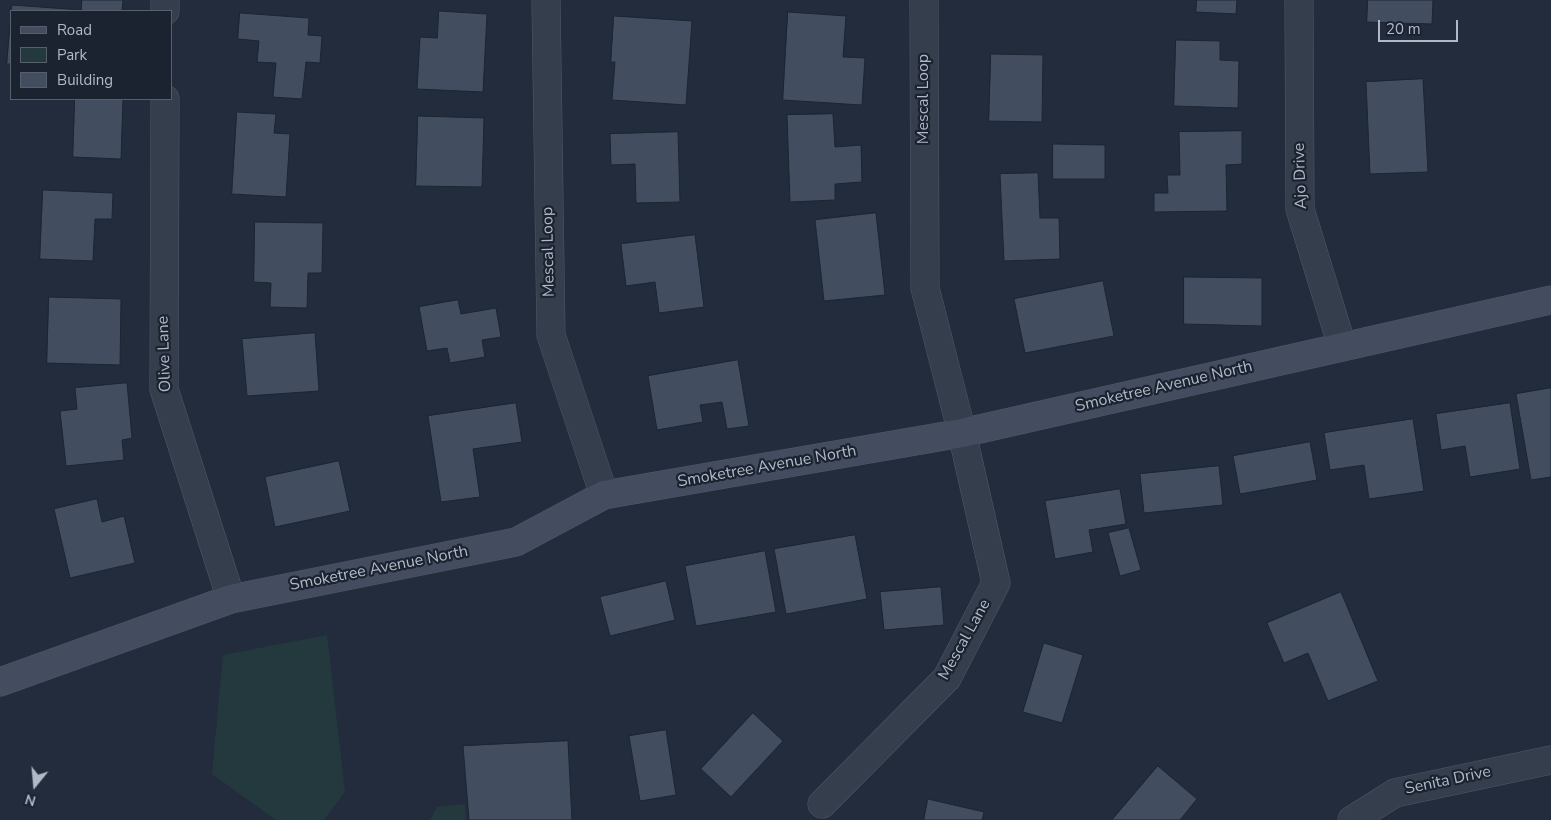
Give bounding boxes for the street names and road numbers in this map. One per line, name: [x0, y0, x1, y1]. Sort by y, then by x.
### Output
street label: Mescal Loop: [914, 54, 934, 144]
street label: Ajo Drive: [1290, 142, 1312, 210]
street label: Mescal Loop: [539, 207, 559, 297]
street label: Olive Lane: [154, 316, 176, 392]
street label: Smoketree Avenue North: [1074, 357, 1254, 417]
street label: Smoketree Avenue North: [676, 442, 858, 492]
street label: Smoketree Avenue North: [288, 542, 470, 596]
street label: Mescal Lane: [935, 596, 995, 684]
street label: Senita Drive: [1403, 763, 1493, 799]

